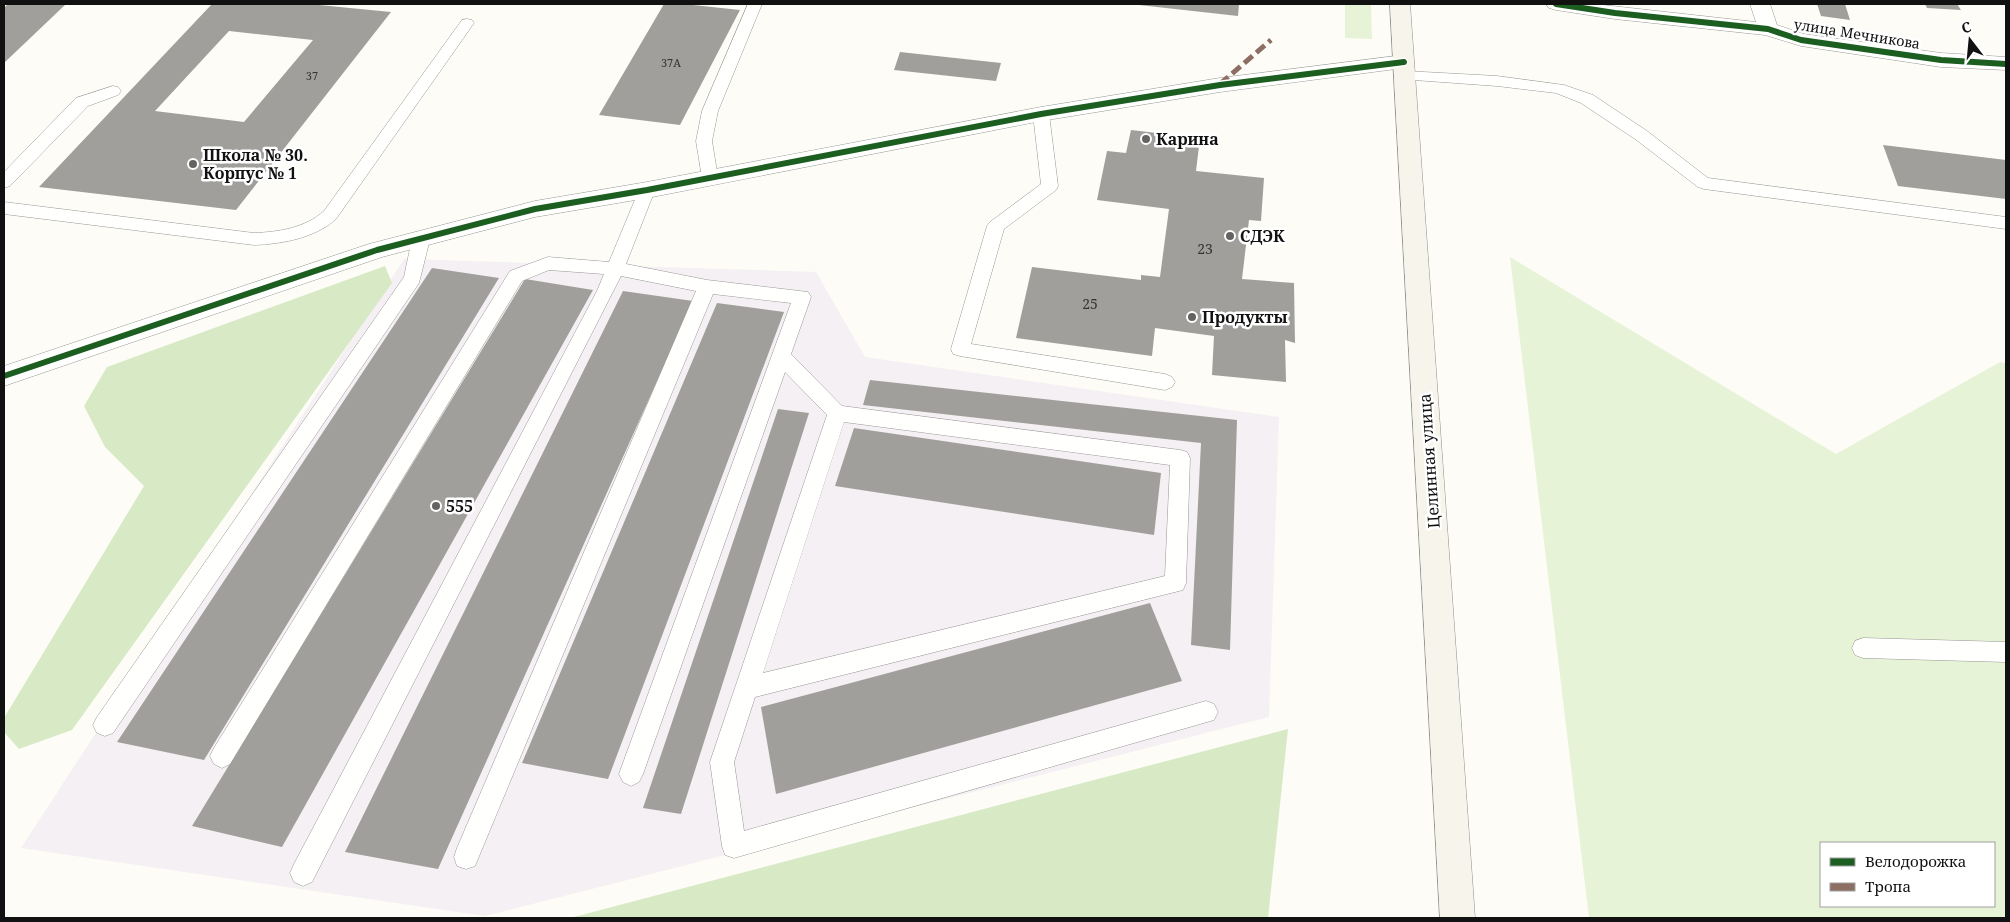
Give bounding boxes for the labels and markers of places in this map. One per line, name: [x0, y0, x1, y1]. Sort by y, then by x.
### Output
place label: Карина: [1156, 128, 1219, 150]
marker: Карина: [1140, 133, 1152, 145]
place label: Школа № 30. Корпус № 1: [203, 144, 308, 184]
marker: Школа № 30. Корпус № 1: [187, 158, 199, 170]
place label: СДЭК: [1240, 225, 1285, 247]
marker: СДЭК: [1224, 230, 1236, 242]
place label: Продукты: [1202, 306, 1287, 328]
marker: Продукты: [1186, 311, 1198, 323]
place label: 555: [446, 495, 473, 517]
marker: 555: [430, 500, 442, 512]

